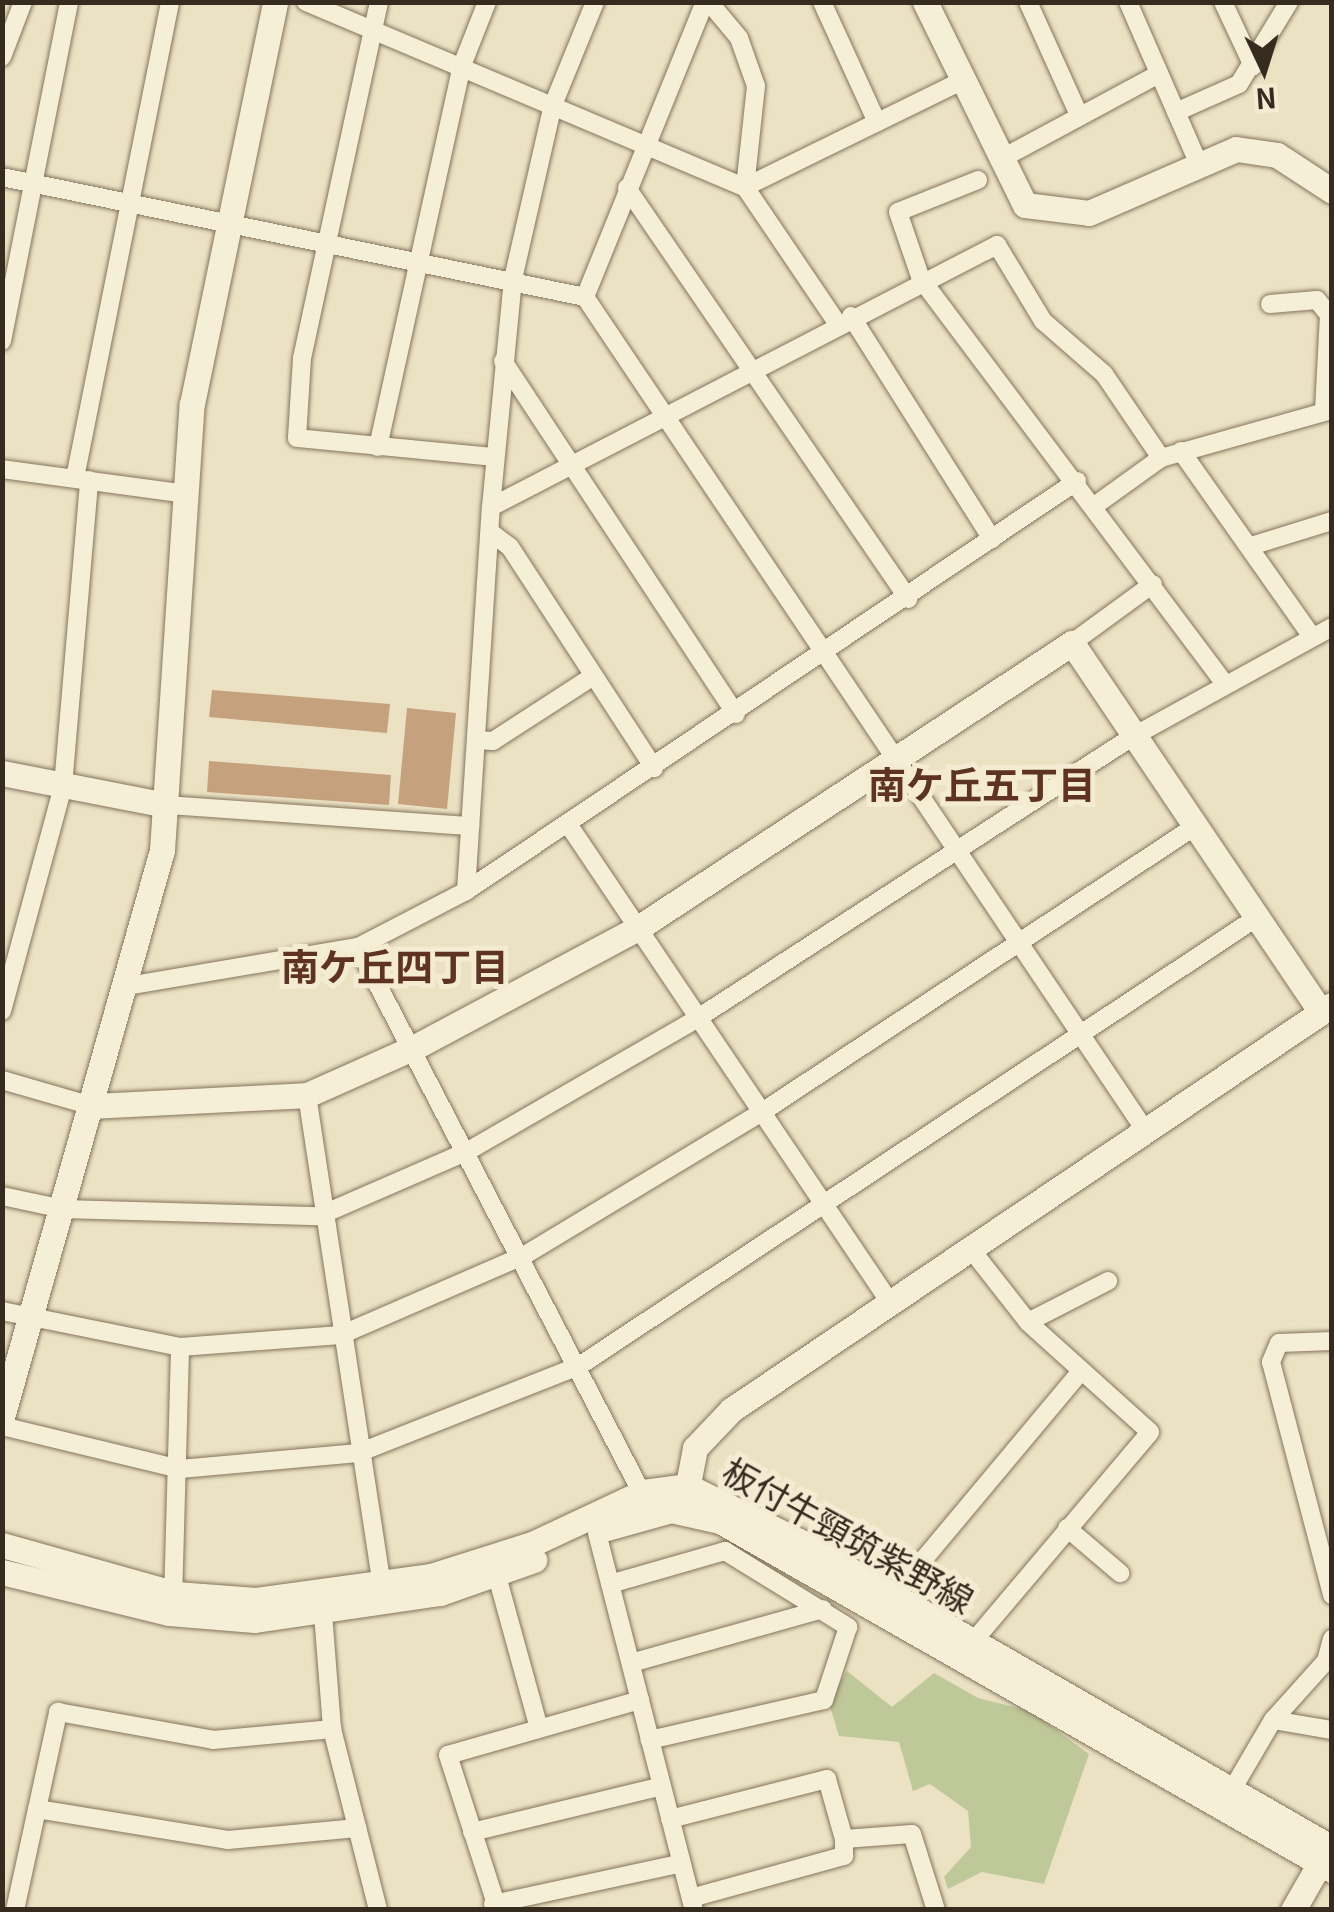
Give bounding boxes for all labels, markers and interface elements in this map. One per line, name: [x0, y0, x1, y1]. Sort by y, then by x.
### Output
north arrow: [1214, 20, 1314, 120]
text: N: [1254, 79, 1278, 121]
district label: 南ケ丘五丁目: [868, 760, 1096, 806]
district label: 南ケ丘四丁目: [281, 942, 509, 988]
street label: 板付牛頸筑紫野線: [716, 1448, 982, 1620]

